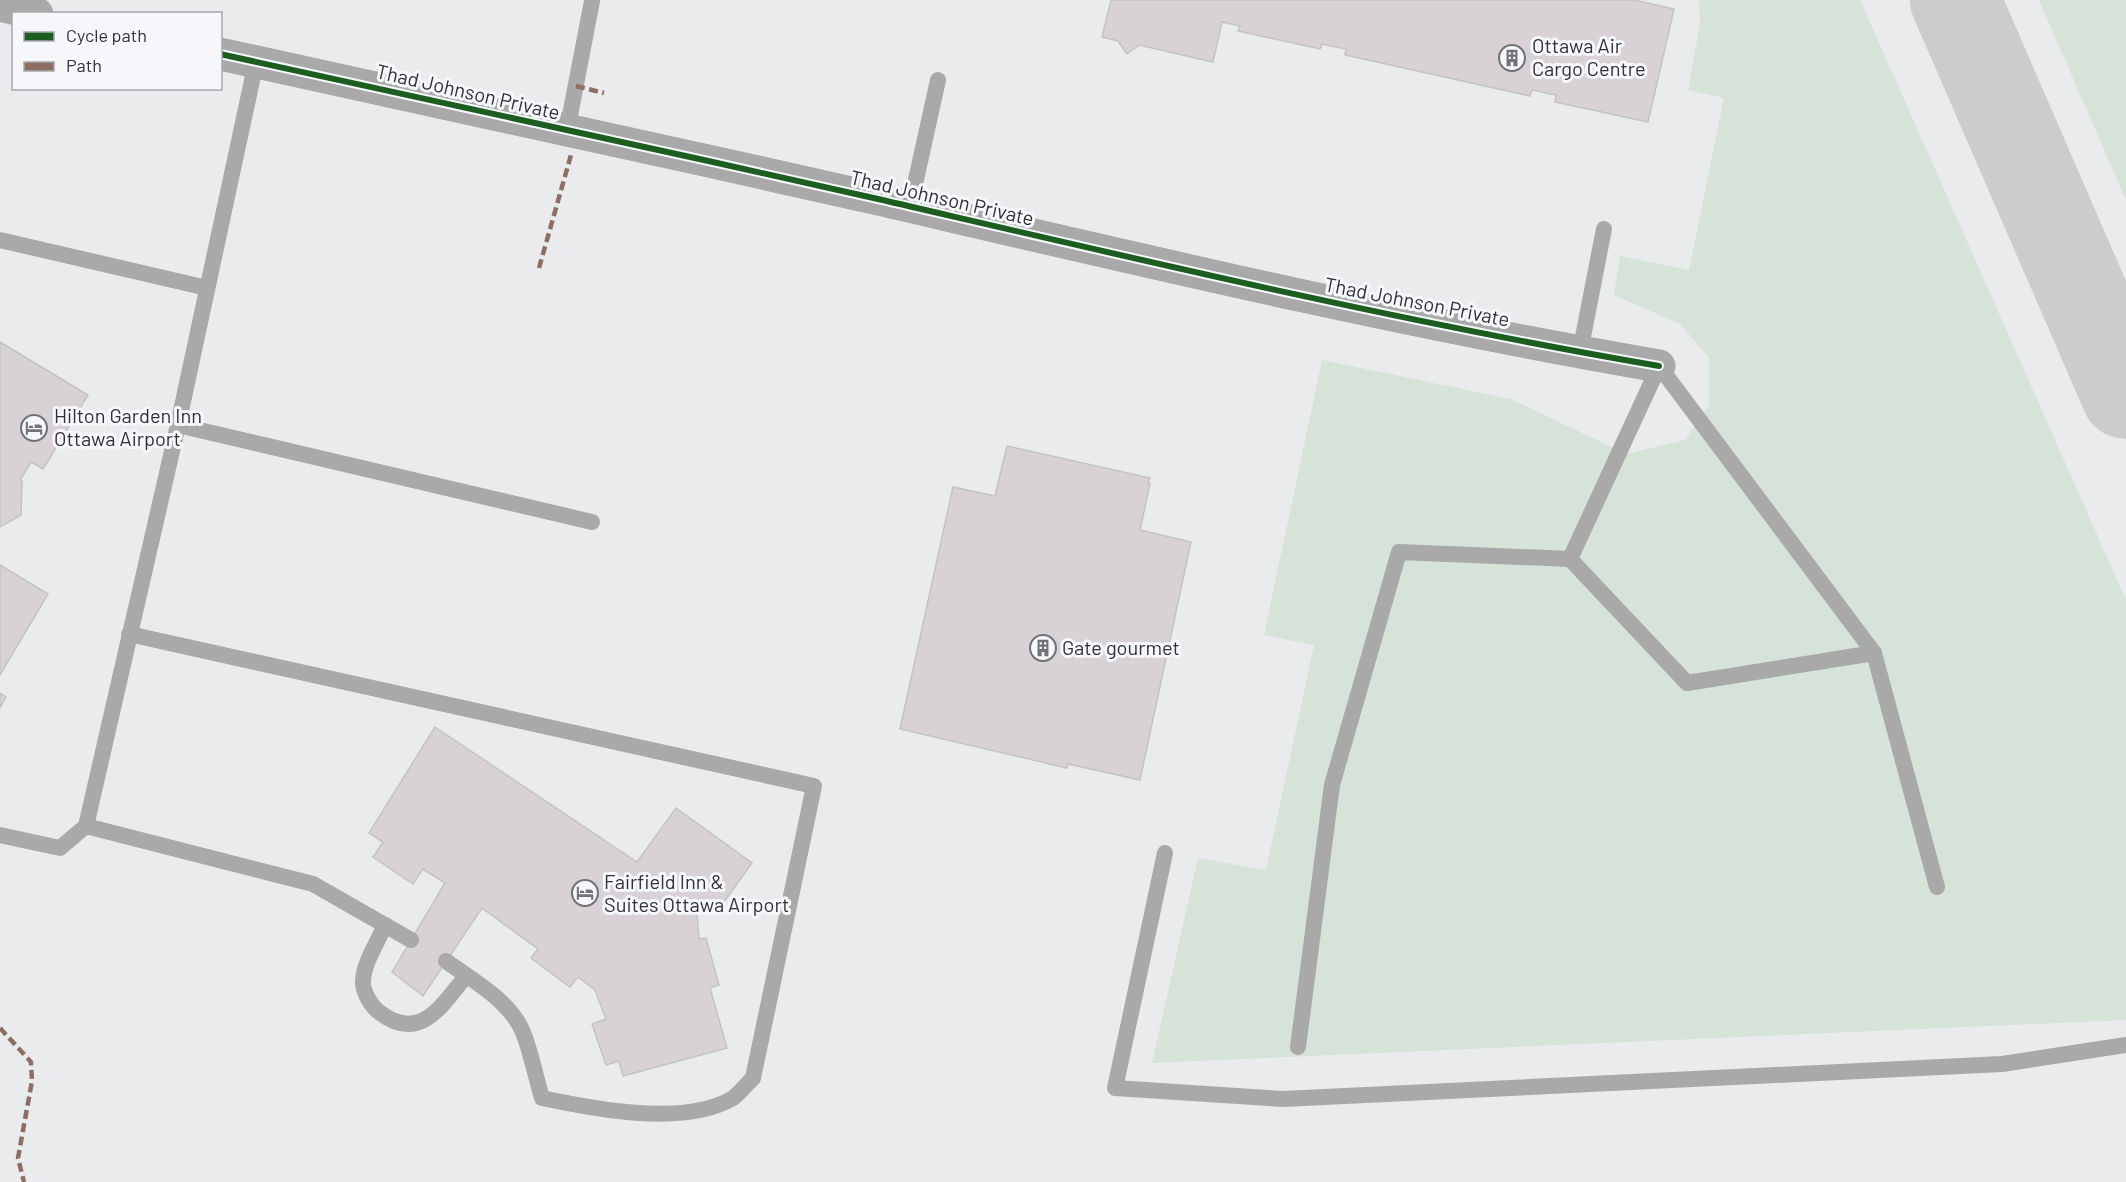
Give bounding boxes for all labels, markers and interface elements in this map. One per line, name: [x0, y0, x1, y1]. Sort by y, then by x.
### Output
legend: [12, 12, 222, 90]
text: Cycle path: [66, 24, 147, 46]
place label: Ottawa Air Cargo Centre: [1532, 33, 1646, 80]
building icon: Ottawa Air Cargo Centre: [1497, 43, 1527, 73]
text: Path: [66, 54, 102, 76]
street label: Thad Johnson Private: [374, 58, 562, 124]
street label: Thad Johnson Private: [848, 164, 1036, 230]
street label: Thad Johnson Private: [1323, 271, 1512, 331]
place label: Hilton Garden Inn Ottawa Airport: [54, 403, 202, 450]
hotel icon: Hilton Garden Inn Ottawa Airport: [19, 413, 49, 443]
building icon: Gate gourmet: [1028, 633, 1058, 663]
place label: Gate gourmet: [1062, 635, 1180, 659]
place label: Fairfield Inn & Suites Ottawa Airport: [604, 869, 789, 916]
hotel icon: Fairfield Inn & Suites Ottawa Airport: [570, 878, 600, 908]

